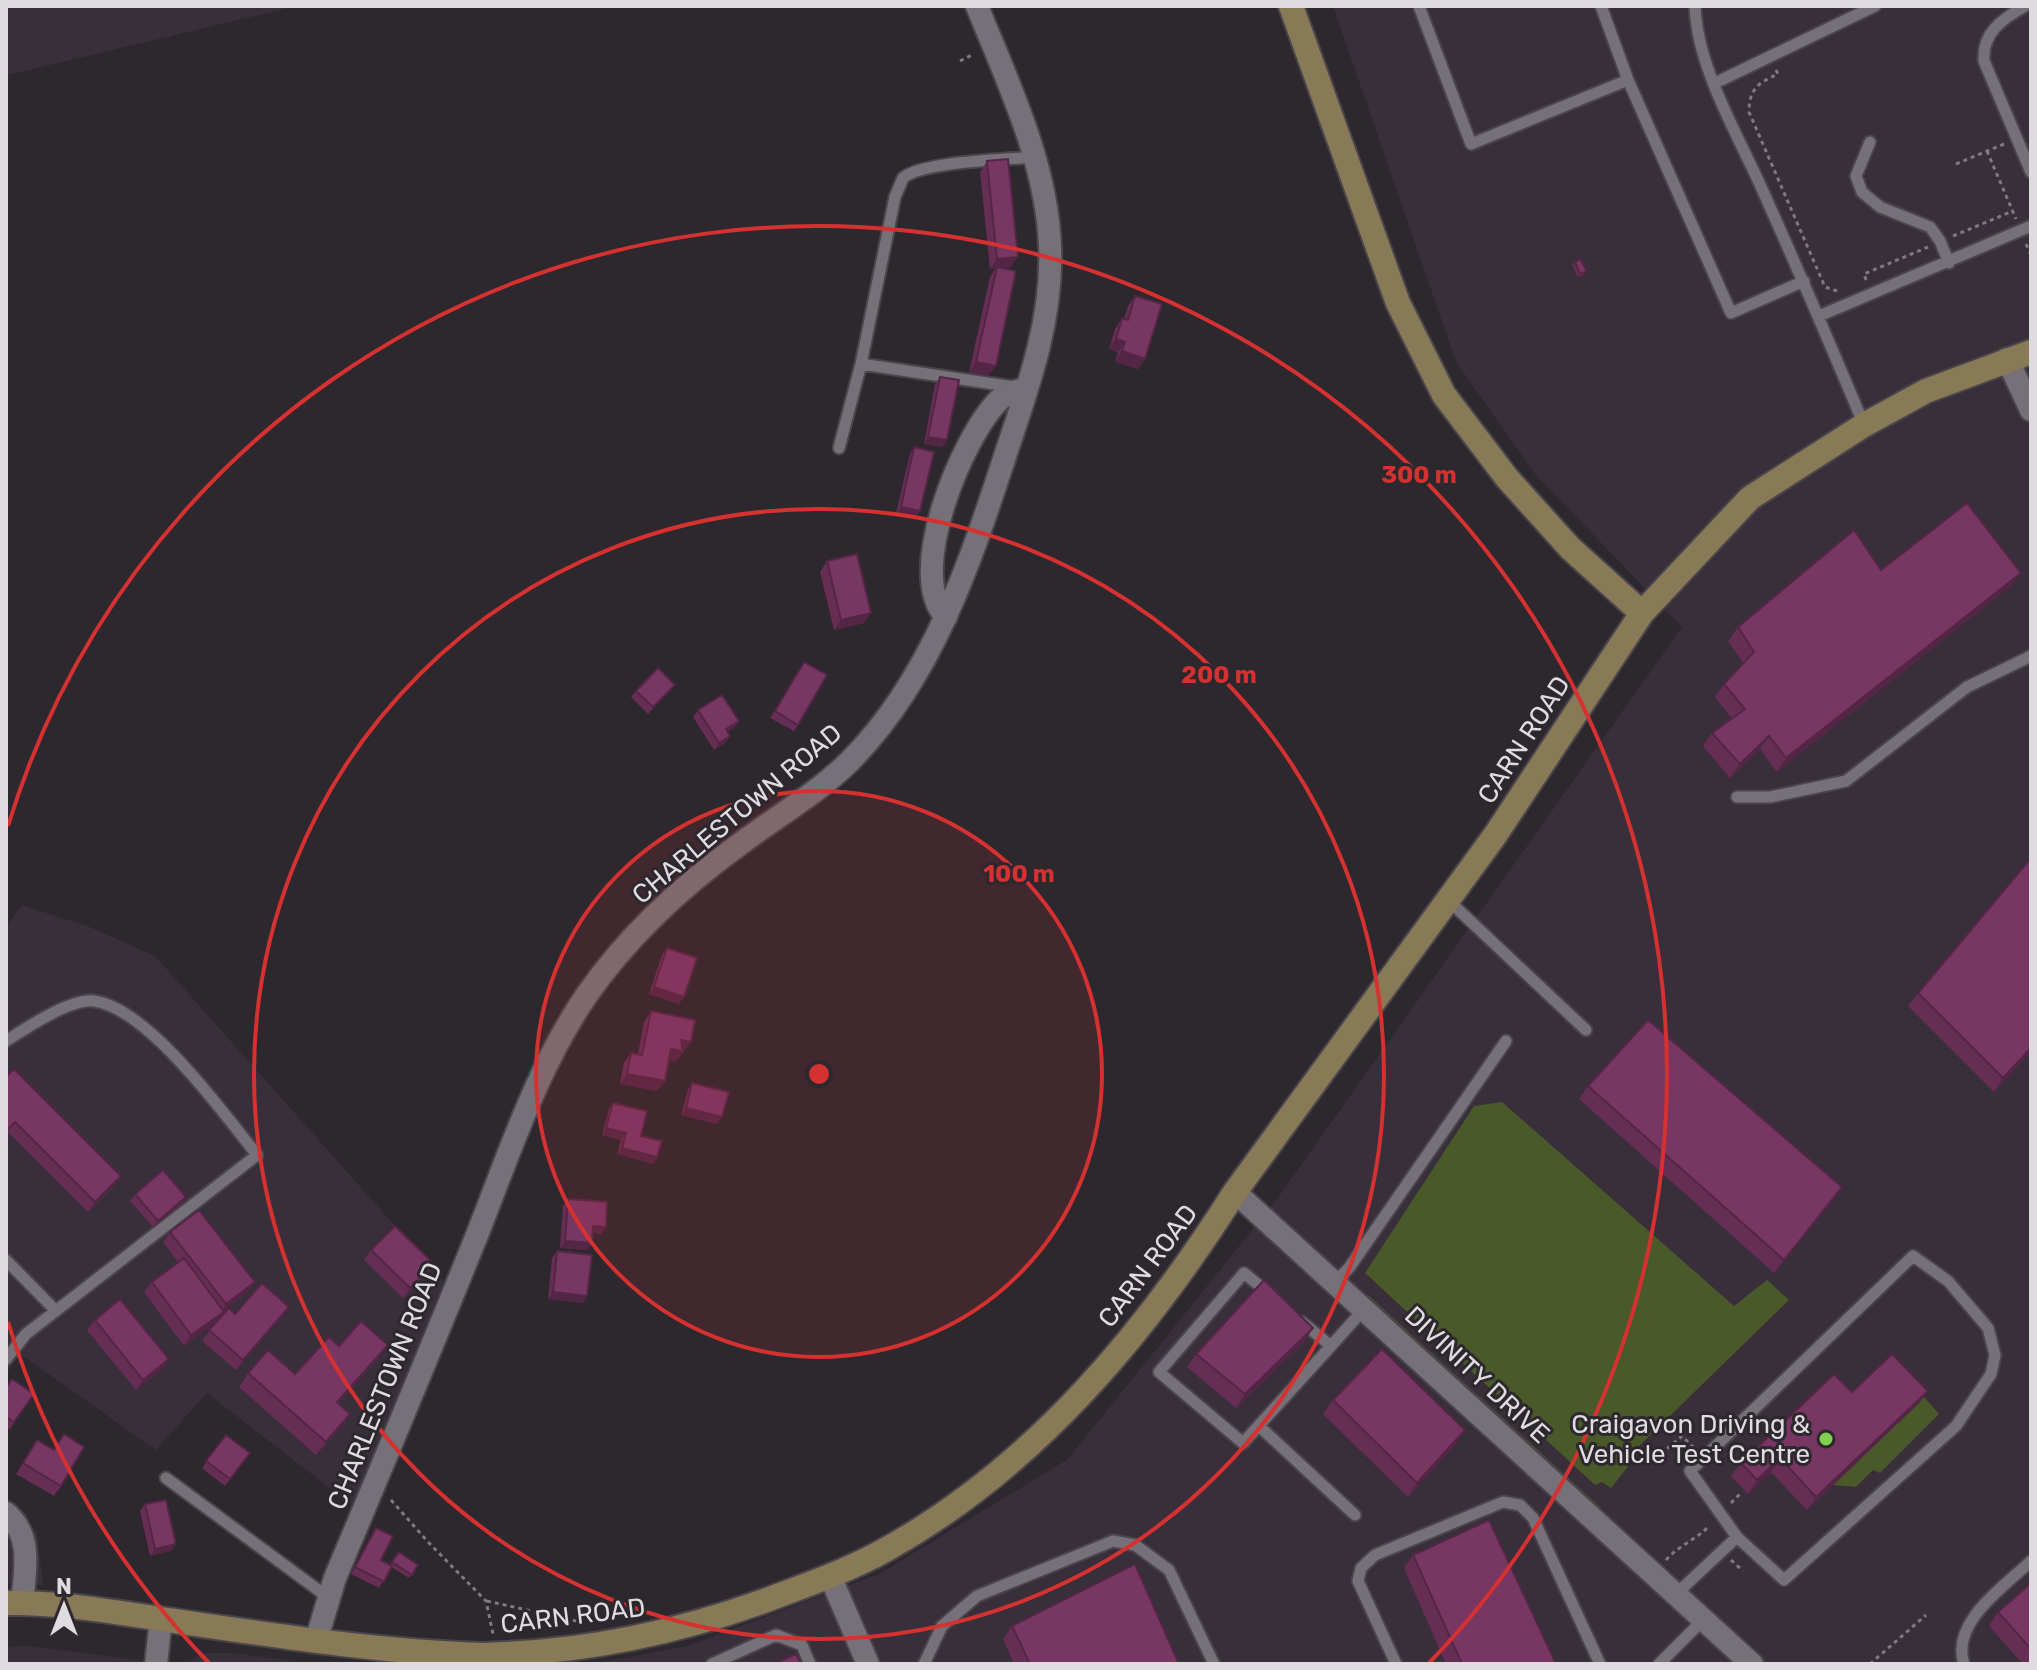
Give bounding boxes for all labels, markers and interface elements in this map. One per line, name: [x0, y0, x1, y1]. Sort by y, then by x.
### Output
text: 300 m: [1381, 461, 1457, 489]
text: 200 m: [1181, 661, 1257, 689]
street label: CARN ROAD: [1471, 670, 1577, 810]
street label: CHARLESTOWN ROAD: [626, 717, 848, 911]
text: 100 m: [983, 860, 1055, 888]
centre of rings: [805, 1060, 833, 1088]
street label: CARN ROAD: [1092, 1199, 1204, 1333]
street label: CHARLESTOWN ROAD: [321, 1258, 449, 1514]
street label: DIVINITY DRIVE: [1398, 1300, 1556, 1450]
place label: Craigavon Driving & Vehicle Test Centre: [1571, 1409, 1810, 1470]
marker: Craigavon Driving & Vehicle Test Centre: [1817, 1430, 1835, 1448]
north arrow: [24, 1566, 104, 1646]
text: N: [56, 1573, 72, 1600]
street label: CARN ROAD: [499, 1592, 647, 1640]

